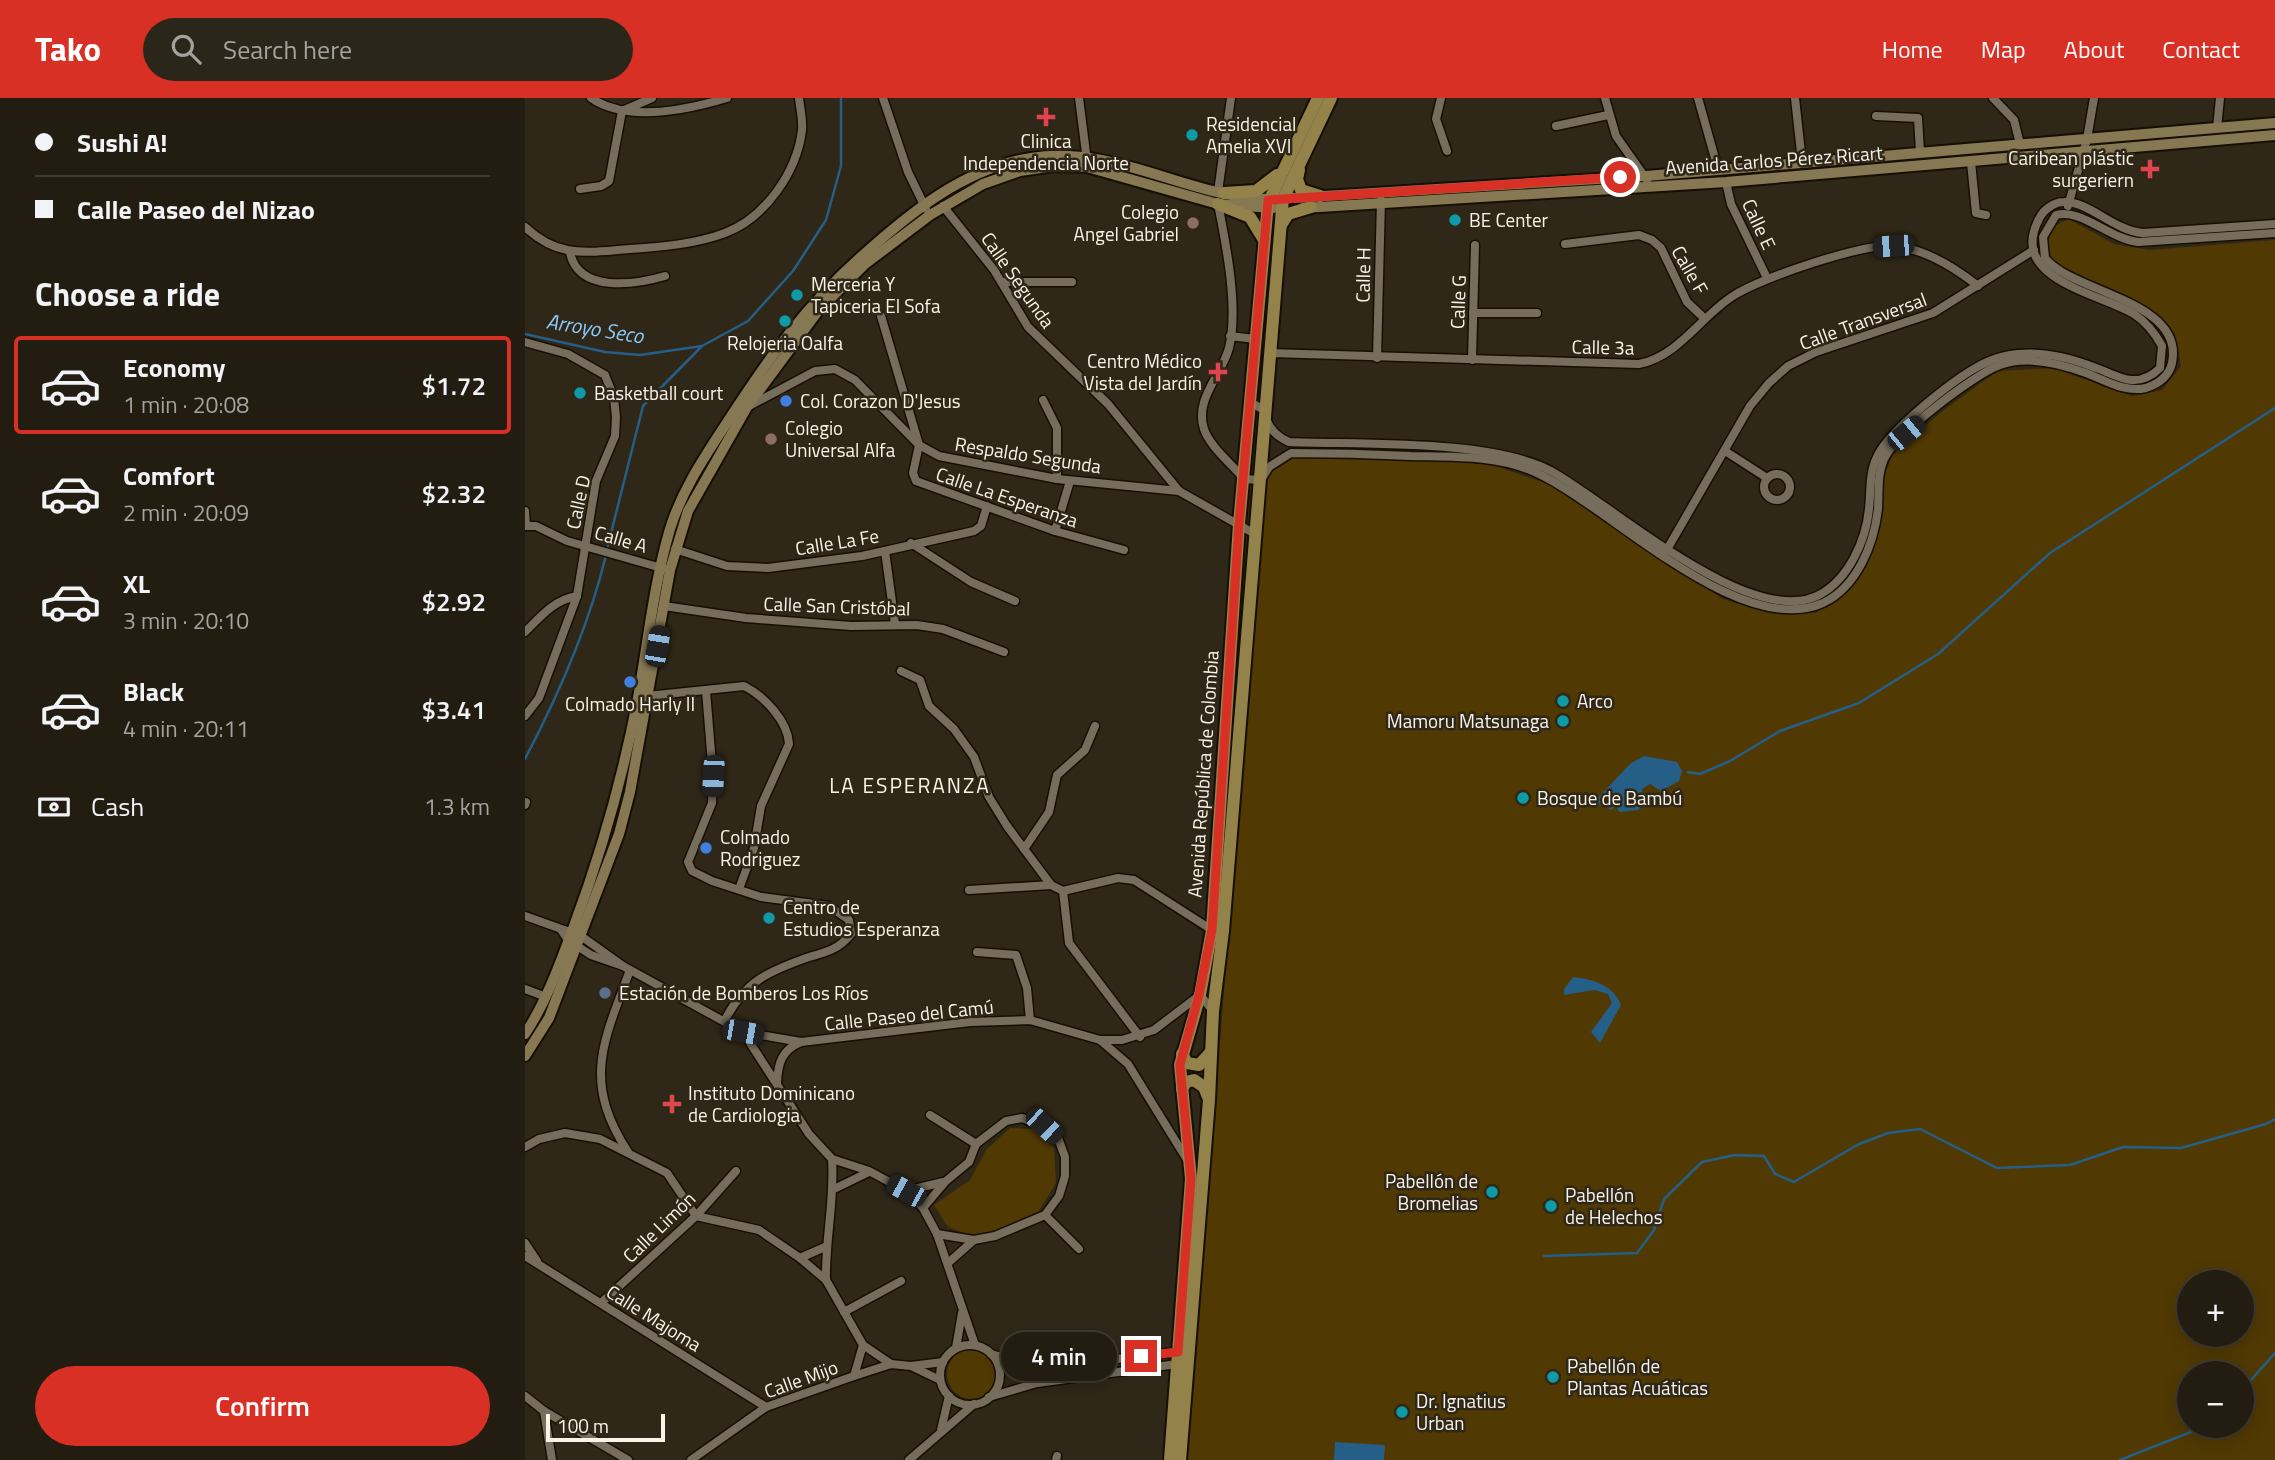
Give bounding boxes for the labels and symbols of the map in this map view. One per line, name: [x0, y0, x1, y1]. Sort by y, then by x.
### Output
marker: Clinica Independencia Norte: [1036, 107, 1056, 127]
place label: Residencial Amelia XVI: [1206, 109, 1296, 160]
place label: Clinica Independencia Norte: [963, 126, 1129, 177]
marker: Residencial Amelia XVI: [1184, 127, 1200, 143]
street label: Avenida Carlos Pérez Ricart: [1664, 137, 1884, 182]
place label: Caribean plástic surgeriern: [2008, 143, 2134, 194]
marker: Caribean plástic surgeriern: [2140, 159, 2160, 179]
route start: [1604, 161, 1636, 193]
street label: Calle E: [1735, 194, 1784, 254]
place label: Colegio Angel Gabriel: [1074, 197, 1179, 248]
place label: BE Center: [1469, 205, 1549, 234]
marker: BE Center: [1447, 212, 1463, 228]
marker: Colegio Angel Gabriel: [1185, 215, 1201, 231]
street label: Calle Segunda: [974, 226, 1063, 334]
car: [1872, 234, 1915, 258]
street label: Calle F: [1665, 240, 1716, 300]
street label: Calle H: [1348, 247, 1377, 303]
place label: Merceria Y Tapiceria El Sofa: [811, 269, 941, 320]
street label: Calle G: [1442, 274, 1473, 330]
street label: Calle Transversal: [1795, 284, 1931, 357]
marker: Merceria Y Tapiceria El Sofa: [789, 287, 805, 303]
water label: Arroyo Seco: [544, 305, 647, 352]
marker: Relojeria Oalfa: [777, 313, 793, 329]
place label: Relojeria Oalfa: [727, 328, 843, 357]
street label: Calle 3a: [1571, 331, 1635, 362]
place label: Centro Médico Vista del Jardín: [1084, 346, 1202, 397]
marker: Centro Médico Vista del Jardín: [1208, 362, 1228, 382]
place label: Basketball court: [594, 378, 723, 407]
marker: Basketball court: [572, 385, 588, 401]
place label: Col. Corazon D'Jesus: [800, 386, 961, 415]
marker: Col. Corazon D'Jesus: [778, 393, 794, 409]
car: [1884, 412, 1929, 454]
place label: Colegio Universal Alfa: [785, 413, 896, 464]
street label: Respaldo Segunda: [953, 429, 1104, 480]
marker: Colegio Universal Alfa: [763, 431, 779, 447]
street label: Calle La Esperanza: [932, 459, 1083, 535]
street label: Calle D: [558, 472, 597, 532]
street label: Calle A: [591, 517, 651, 560]
street label: Calle La Fe: [793, 521, 881, 562]
street label: Calle San Cristóbal: [763, 588, 911, 623]
car: [644, 623, 671, 669]
street label: Avenida República de Colombia: [1179, 649, 1226, 898]
marker: Colmado Harly II: [622, 674, 638, 690]
place label: Arco: [1577, 686, 1613, 715]
place label: Colmado Harly II: [565, 689, 695, 718]
marker: Arco: [1555, 693, 1571, 709]
place label: Mamoru Matsunaga: [1387, 706, 1549, 735]
marker: Mamoru Matsunaga: [1555, 713, 1571, 729]
car: [702, 754, 725, 798]
district label: LA ESPERANZA: [829, 769, 991, 801]
place label: Bosque de Bambú: [1537, 783, 1682, 812]
marker: Bosque de Bambú: [1515, 790, 1531, 806]
place label: Colmado Rodriguez: [720, 822, 800, 873]
marker: Colmado Rodriguez: [698, 840, 714, 856]
place label: Centro de Estudios Esperanza: [783, 892, 940, 943]
marker: Centro de Estudios Esperanza: [761, 910, 777, 926]
place label: Estación de Bomberos Los Ríos: [619, 978, 869, 1007]
marker: Estación de Bomberos Los Ríos: [597, 985, 613, 1001]
street label: Calle Paseo del Camú: [823, 991, 995, 1038]
car: [721, 1018, 766, 1046]
place label: Instituto Dominicano de Cardiologia: [688, 1078, 855, 1129]
marker: Instituto Dominicano de Cardiologia: [662, 1094, 682, 1114]
car: [1022, 1104, 1067, 1148]
place label: Pabellón de Bromelias: [1385, 1166, 1478, 1217]
car: [883, 1172, 930, 1210]
place label: Pabellón de Helechos: [1565, 1180, 1663, 1231]
street label: Calle Limón: [616, 1184, 702, 1269]
marker: Pabellón de Bromelias: [1484, 1184, 1500, 1200]
marker: Pabellón de Helechos: [1543, 1198, 1559, 1214]
street label: Calle Majoma: [601, 1277, 708, 1359]
callout: 4 min: [1001, 1332, 1117, 1380]
route end: [1125, 1340, 1157, 1372]
place label: Pabellón de Plantas Acuáticas: [1567, 1351, 1708, 1402]
street label: Calle Mijo: [760, 1352, 842, 1405]
marker: Pabellón de Plantas Acuáticas: [1545, 1369, 1561, 1385]
place label: Dr. Ignatius Urban: [1416, 1386, 1506, 1437]
marker: Dr. Ignatius Urban: [1394, 1404, 1410, 1420]
scale bar: [546, 1411, 665, 1443]

